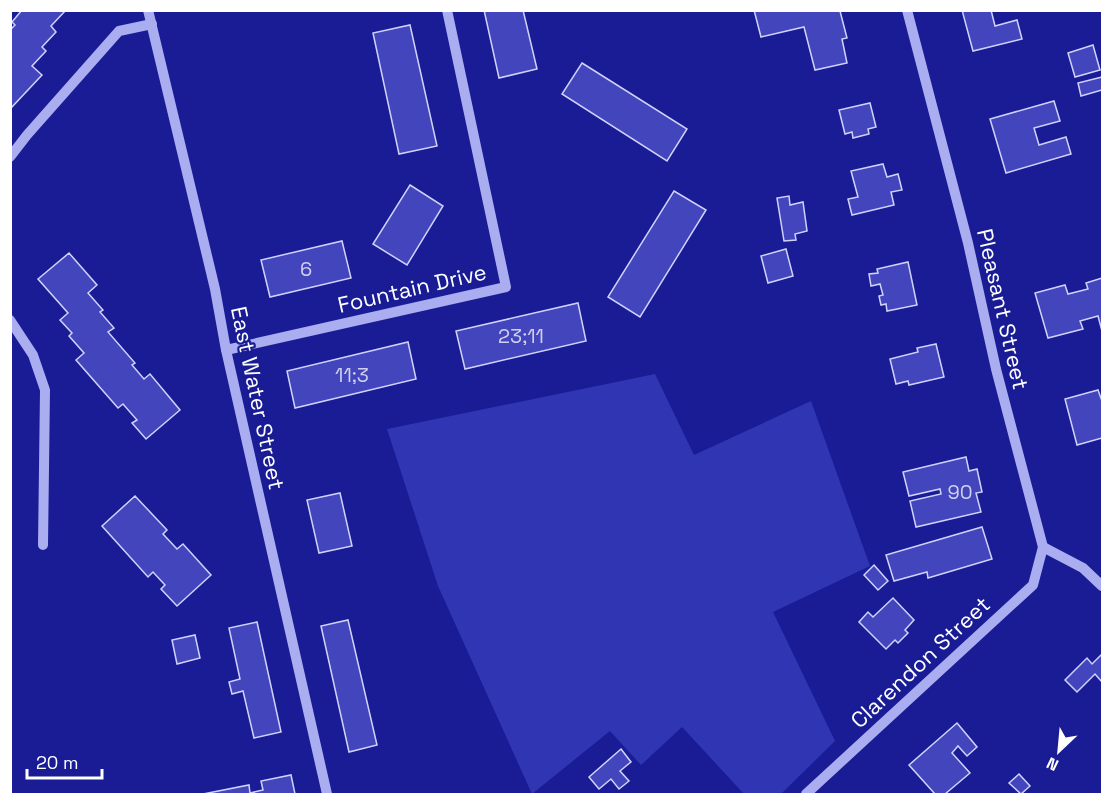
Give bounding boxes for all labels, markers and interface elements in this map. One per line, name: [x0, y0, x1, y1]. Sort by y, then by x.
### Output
street label: Pleasant Street: [971, 226, 1035, 392]
house number: 6: [300, 256, 312, 282]
street label: Fountain Drive: [335, 257, 489, 319]
street label: East Water Street: [225, 304, 291, 492]
house number: 23;11: [498, 323, 544, 349]
house number: 11;3: [335, 362, 369, 388]
house number: 90: [947, 479, 973, 505]
street label: Clarendon Street: [844, 590, 996, 734]
north arrow: [1029, 721, 1089, 781]
scale bar: [27, 742, 102, 780]
text: 20 m: [36, 751, 79, 774]
text: N: [1043, 752, 1062, 776]

